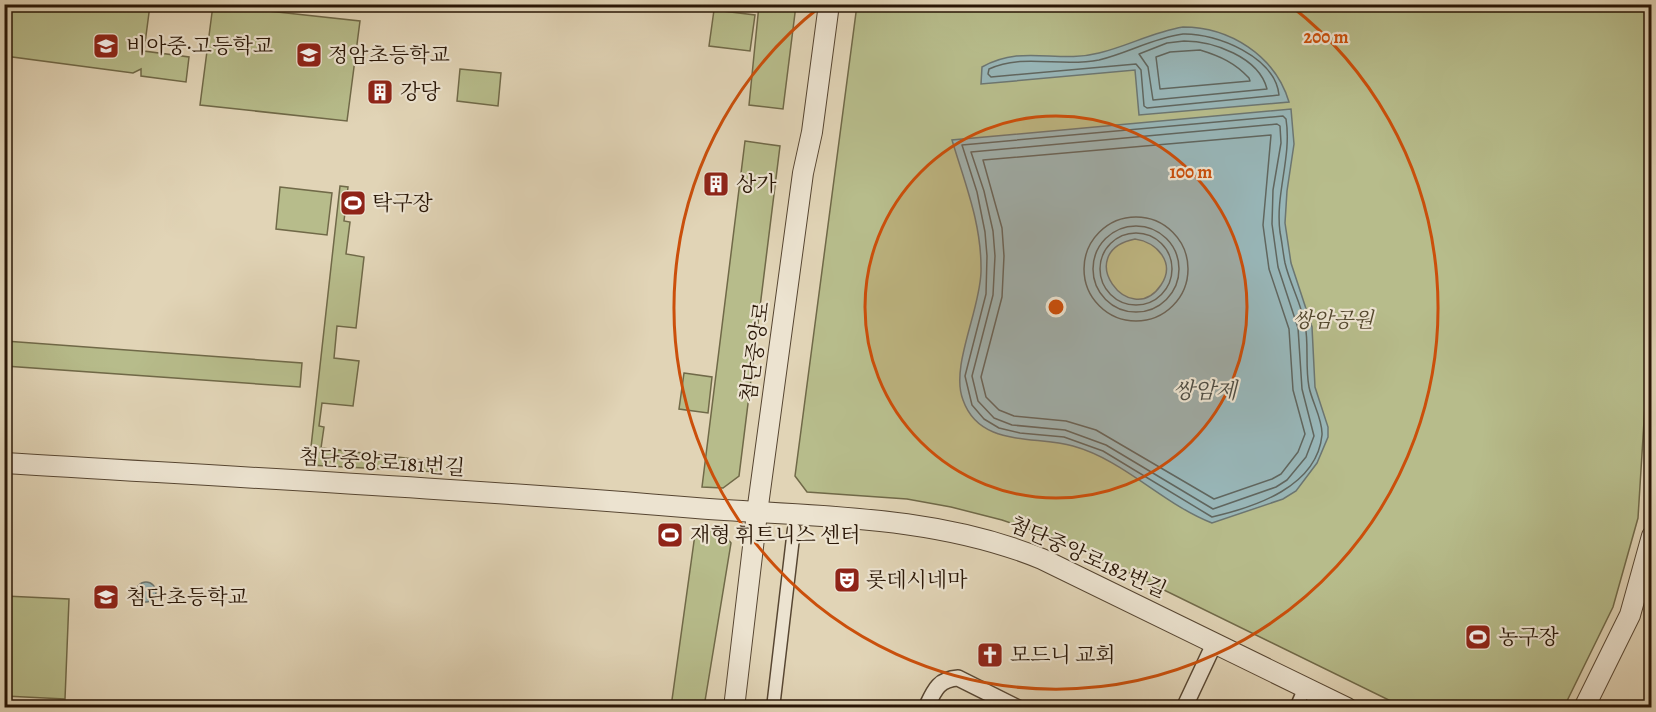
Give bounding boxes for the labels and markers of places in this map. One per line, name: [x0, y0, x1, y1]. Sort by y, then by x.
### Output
school or university icon: 비아중·고등학교: [91, 31, 121, 61]
place label: 비아중·고등학교: [126, 32, 273, 60]
school or university icon: 정암초등학교: [294, 40, 324, 70]
place label: 정암초등학교: [328, 41, 450, 69]
building icon: 강당: [365, 77, 395, 107]
place label: 강당: [400, 78, 441, 106]
building icon: 상가: [701, 169, 731, 199]
place label: 상가: [736, 170, 777, 198]
sports icon: 탁구장: [338, 188, 368, 218]
place label: 탁구장: [372, 189, 434, 217]
centre of rings: [1046, 297, 1066, 317]
sports icon: 재형 휘트니스 센터: [655, 520, 685, 550]
place label: 재형 휘트니스 센터: [690, 521, 861, 549]
theatre icon: 롯데시네마: [832, 565, 862, 595]
place label: 롯데시네마: [866, 566, 968, 594]
school or university icon: 첨단초등학교: [91, 582, 121, 612]
place label: 첨단초등학교: [126, 583, 248, 611]
sports icon: 농구장: [1463, 622, 1493, 652]
place label: 농구장: [1498, 623, 1560, 651]
church icon: 모드니 교회: [975, 640, 1005, 670]
place label: 모드니 교회: [1010, 641, 1116, 669]

